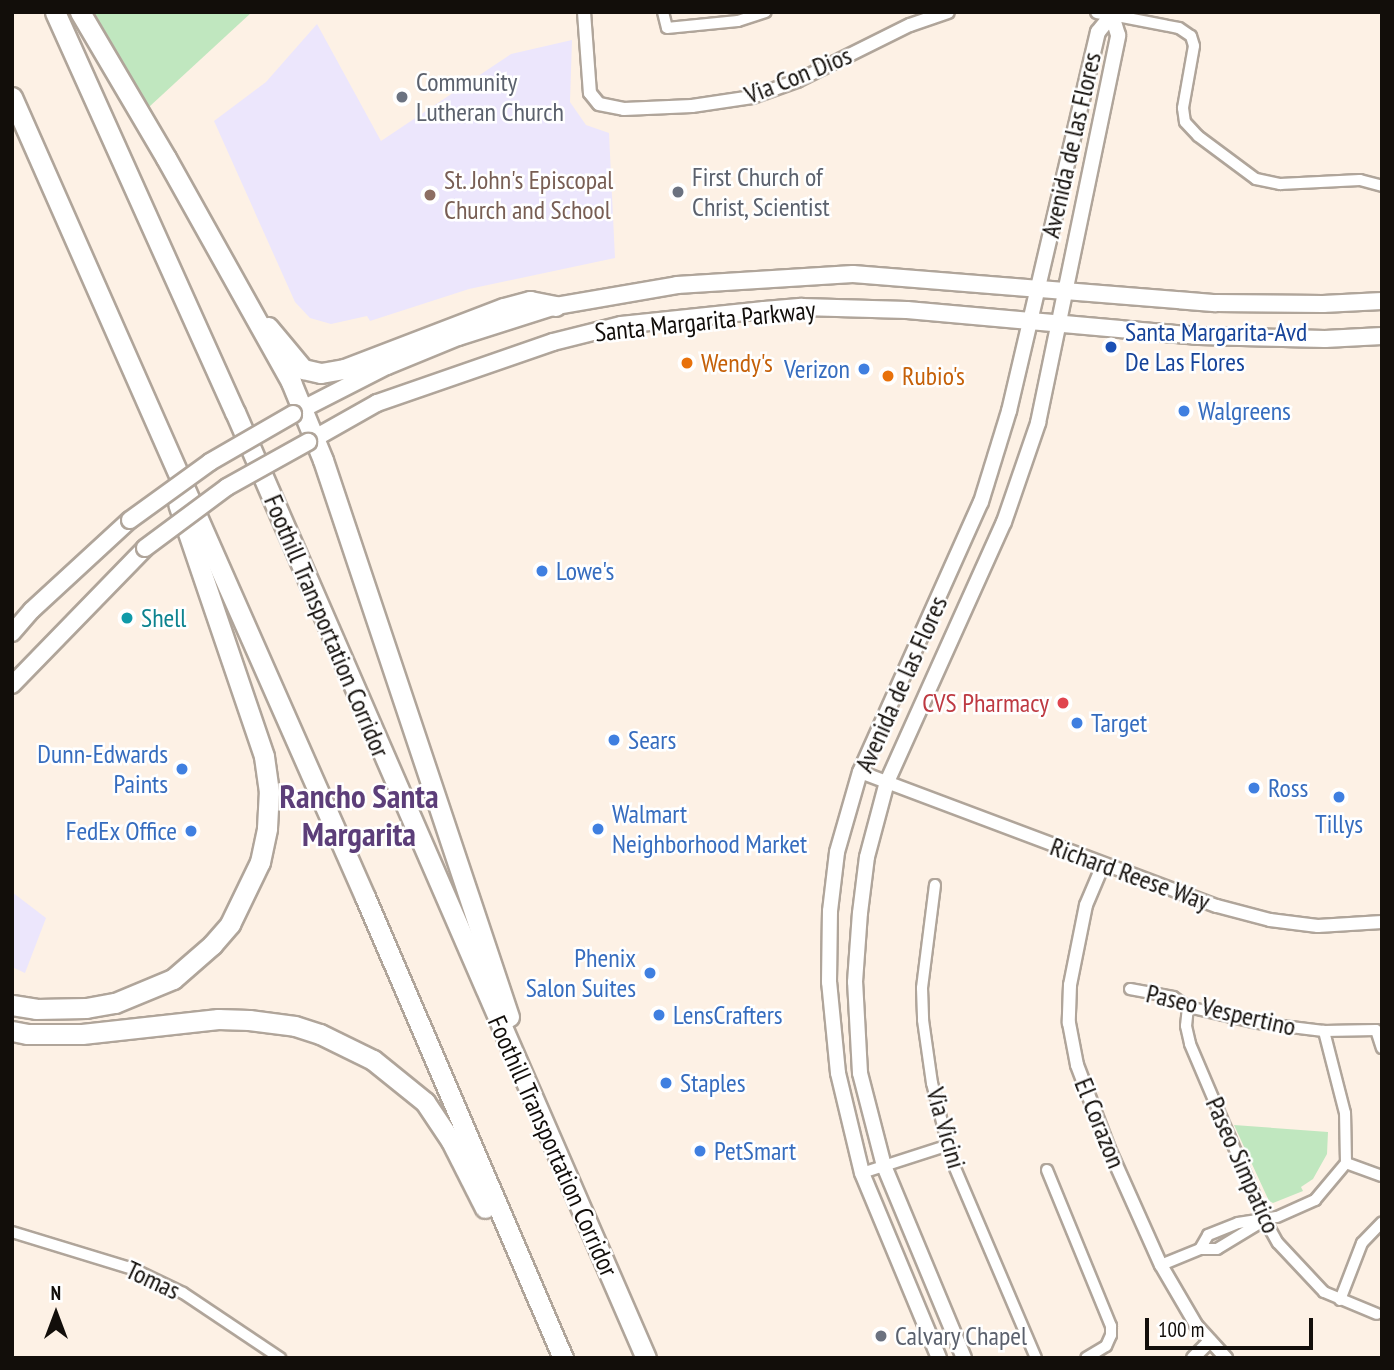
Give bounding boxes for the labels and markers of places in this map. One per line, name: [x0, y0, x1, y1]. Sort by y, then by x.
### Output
place label: Community Lutheran Church: [416, 66, 564, 128]
marker: Community Lutheran Church: [394, 89, 410, 105]
place label: First Church of Christ, Scientist: [692, 161, 831, 222]
place label: St. John's Episcopal Church and School: [444, 164, 615, 226]
marker: First Church of Christ, Scientist: [670, 184, 686, 200]
marker: St. John's Episcopal Church and School: [422, 187, 438, 203]
place label: Santa Margarita-Avd De Las Flores: [1125, 316, 1307, 378]
marker: Santa Margarita-Avd De Las Flores: [1103, 339, 1119, 355]
place label: Wendy's: [701, 347, 773, 379]
place label: Verizon: [784, 353, 850, 385]
marker: Wendy's: [679, 355, 695, 371]
place label: Rubio's: [902, 360, 965, 392]
marker: Verizon: [856, 361, 872, 377]
marker: Rubio's: [880, 368, 896, 384]
place label: Walgreens: [1198, 395, 1291, 427]
marker: Walgreens: [1176, 403, 1192, 419]
place label: Lowe's: [556, 555, 614, 587]
marker: Lowe's: [534, 563, 550, 579]
place label: Shell: [141, 602, 186, 634]
marker: Shell: [119, 610, 135, 626]
place label: CVS Pharmacy: [922, 687, 1049, 719]
marker: CVS Pharmacy: [1055, 695, 1071, 711]
place label: Target: [1091, 707, 1147, 739]
marker: Target: [1069, 715, 1085, 731]
place label: Sears: [628, 724, 676, 756]
marker: Sears: [606, 732, 622, 748]
place label: Dunn-Edwards Paints: [37, 738, 168, 800]
marker: Dunn-Edwards Paints: [174, 761, 190, 777]
place label: Ross: [1268, 772, 1308, 804]
marker: Ross: [1246, 780, 1262, 796]
marker: Tillys: [1331, 789, 1347, 805]
place label: Walmart Neighborhood Market: [612, 798, 807, 860]
place label: Tillys: [1315, 808, 1363, 840]
place label: FedEx Office: [65, 815, 177, 847]
marker: Walmart Neighborhood Market: [590, 821, 606, 837]
marker: FedEx Office: [183, 823, 199, 839]
place label: Phenix Salon Suites: [526, 942, 636, 1004]
marker: Phenix Salon Suites: [642, 965, 658, 981]
place label: LensCrafters: [673, 999, 783, 1031]
marker: LensCrafters: [651, 1007, 667, 1023]
place label: Staples: [680, 1067, 746, 1099]
marker: Staples: [658, 1075, 674, 1091]
place label: PetSmart: [714, 1135, 796, 1167]
marker: PetSmart: [692, 1143, 708, 1159]
place label: Calvary Chapel: [895, 1320, 1028, 1352]
marker: Calvary Chapel: [873, 1328, 889, 1344]

